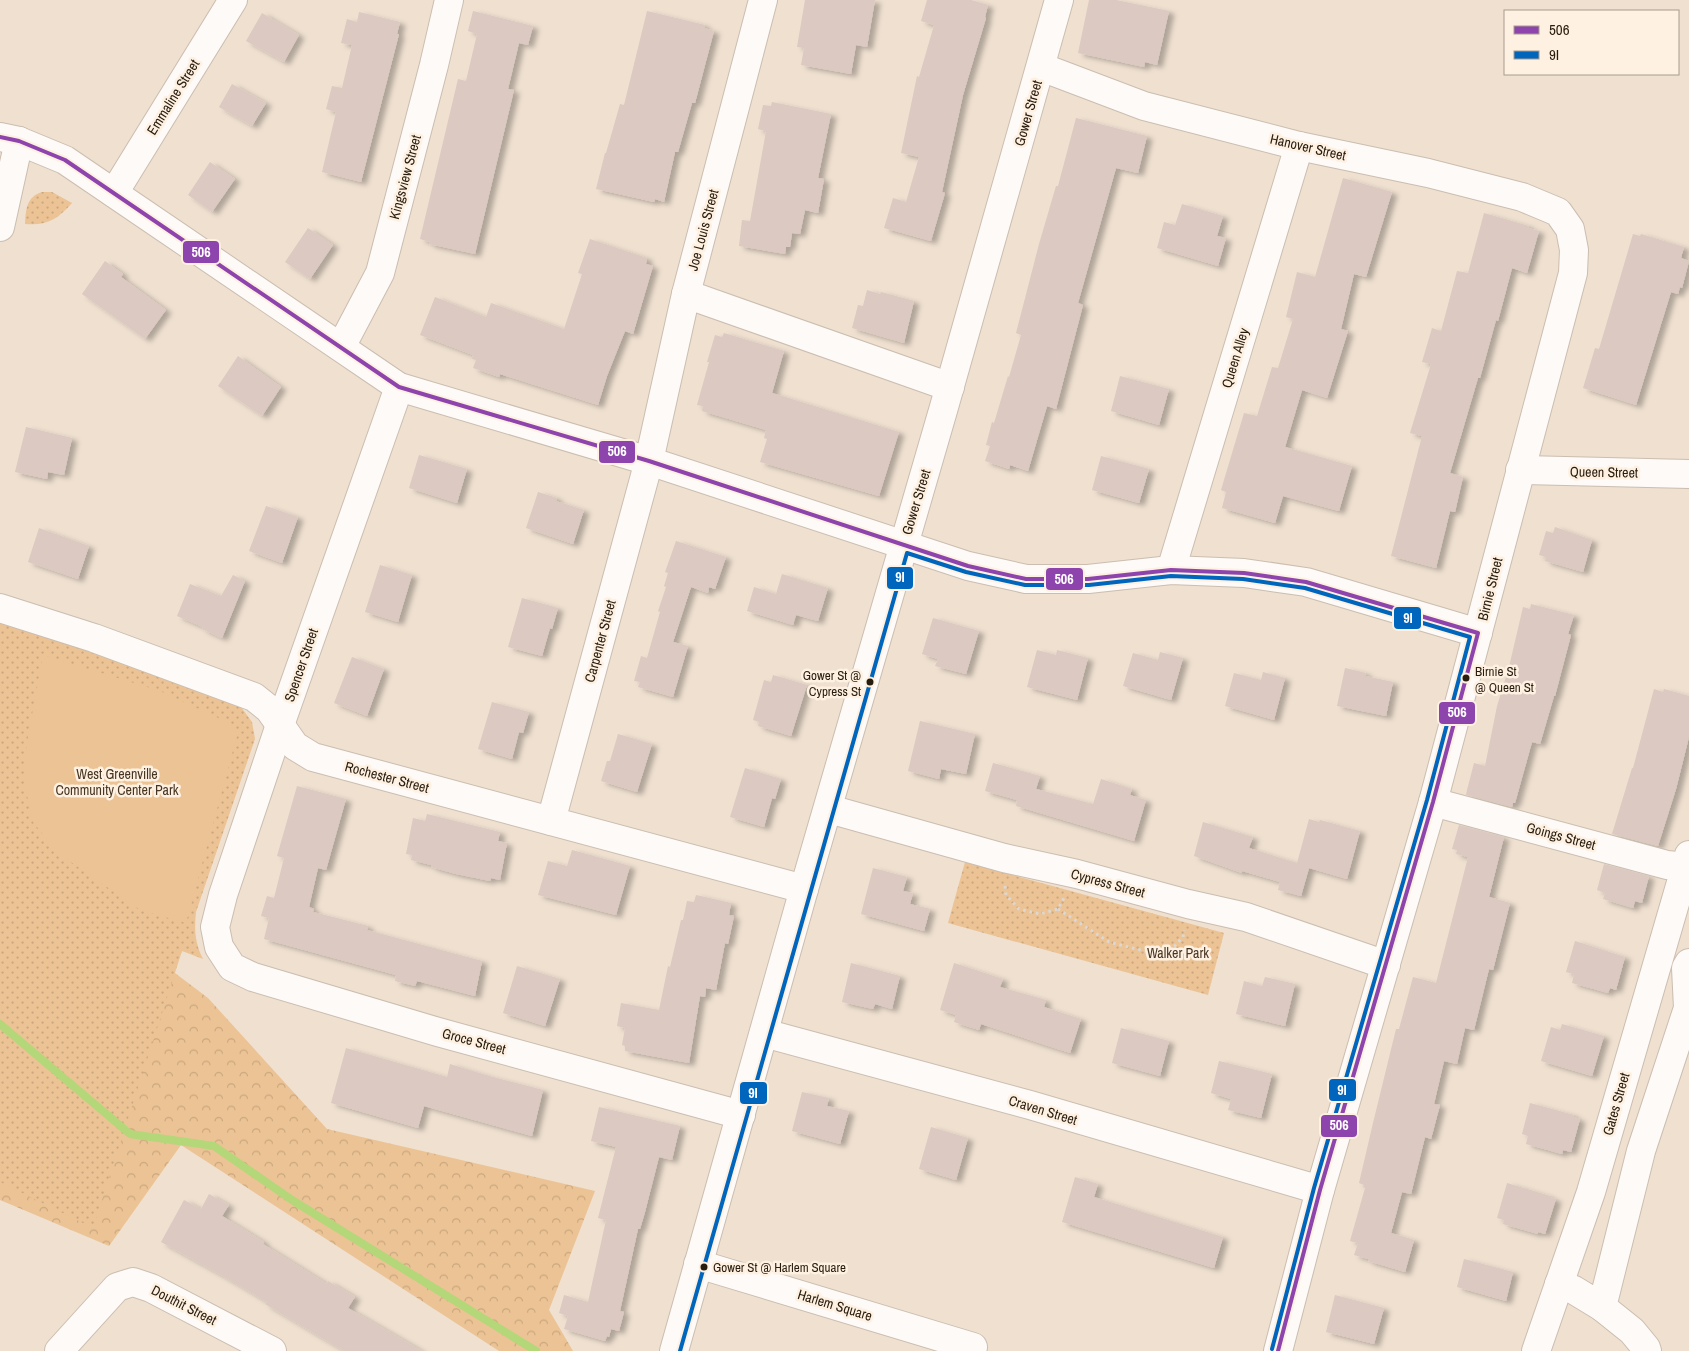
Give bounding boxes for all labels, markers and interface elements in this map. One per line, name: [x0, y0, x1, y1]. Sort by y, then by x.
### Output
legend: [1504, 10, 1679, 75]
text: 506: [1549, 19, 1570, 40]
text: 9I: [1549, 44, 1559, 65]
street label: Emmaline Street: [143, 56, 203, 138]
street label: Gower Street: [1010, 78, 1046, 148]
street label: Hanover Street: [1268, 130, 1348, 164]
street label: Kingsview Street: [385, 133, 425, 221]
street label: Joe Louis Street: [683, 187, 723, 273]
line badge: 506: [182, 240, 220, 264]
text: 506: [191, 243, 211, 261]
street label: Queen Alley: [1217, 326, 1253, 390]
line badge: 506: [598, 440, 636, 464]
text: 506: [607, 442, 627, 460]
street label: Queen Street: [1570, 462, 1638, 482]
street label: Gower Street: [898, 467, 934, 537]
street label: Birnie Street: [1473, 556, 1507, 622]
line badge: 9I: [886, 566, 914, 590]
line badge: 506: [1045, 567, 1084, 591]
text: 9I: [895, 568, 905, 586]
text: 506: [1054, 570, 1074, 588]
street label: Carpenter Street: [580, 598, 620, 684]
line badge: 9I: [1393, 606, 1422, 630]
text: 9I: [1403, 609, 1413, 627]
street label: Spencer Street: [280, 626, 322, 704]
place label: Birnie St @ Queen St: [1475, 663, 1534, 696]
place label: Gower St @ Cypress St: [803, 667, 861, 700]
marker: Birnie St @ Queen St: [1461, 673, 1471, 683]
marker: Gower St @ Cypress St: [865, 677, 875, 687]
line badge: 506: [1438, 701, 1476, 725]
text: 506: [1447, 703, 1467, 721]
street label: Rochester Street: [343, 757, 431, 797]
park label: West Greenville Community Center Park: [55, 765, 179, 799]
street label: Goings Street: [1524, 818, 1598, 854]
street label: Cypress Street: [1069, 864, 1147, 902]
park label: Walker Park: [1147, 944, 1209, 962]
street label: Groce Street: [440, 1024, 508, 1058]
street label: Gates Street: [1598, 1071, 1634, 1137]
line badge: 9I: [1328, 1078, 1357, 1102]
line badge: 9I: [739, 1081, 768, 1105]
text: 9I: [1337, 1081, 1347, 1099]
text: 9I: [748, 1084, 758, 1102]
street label: Craven Street: [1007, 1091, 1079, 1129]
line badge: 506: [1320, 1114, 1358, 1138]
text: 506: [1329, 1116, 1349, 1134]
place label: Gower St @ Harlem Square: [713, 1259, 846, 1276]
marker: Gower St @ Harlem Square: [699, 1262, 709, 1272]
street label: Douthit Street: [148, 1281, 220, 1329]
street label: Harlem Square: [795, 1285, 875, 1325]

